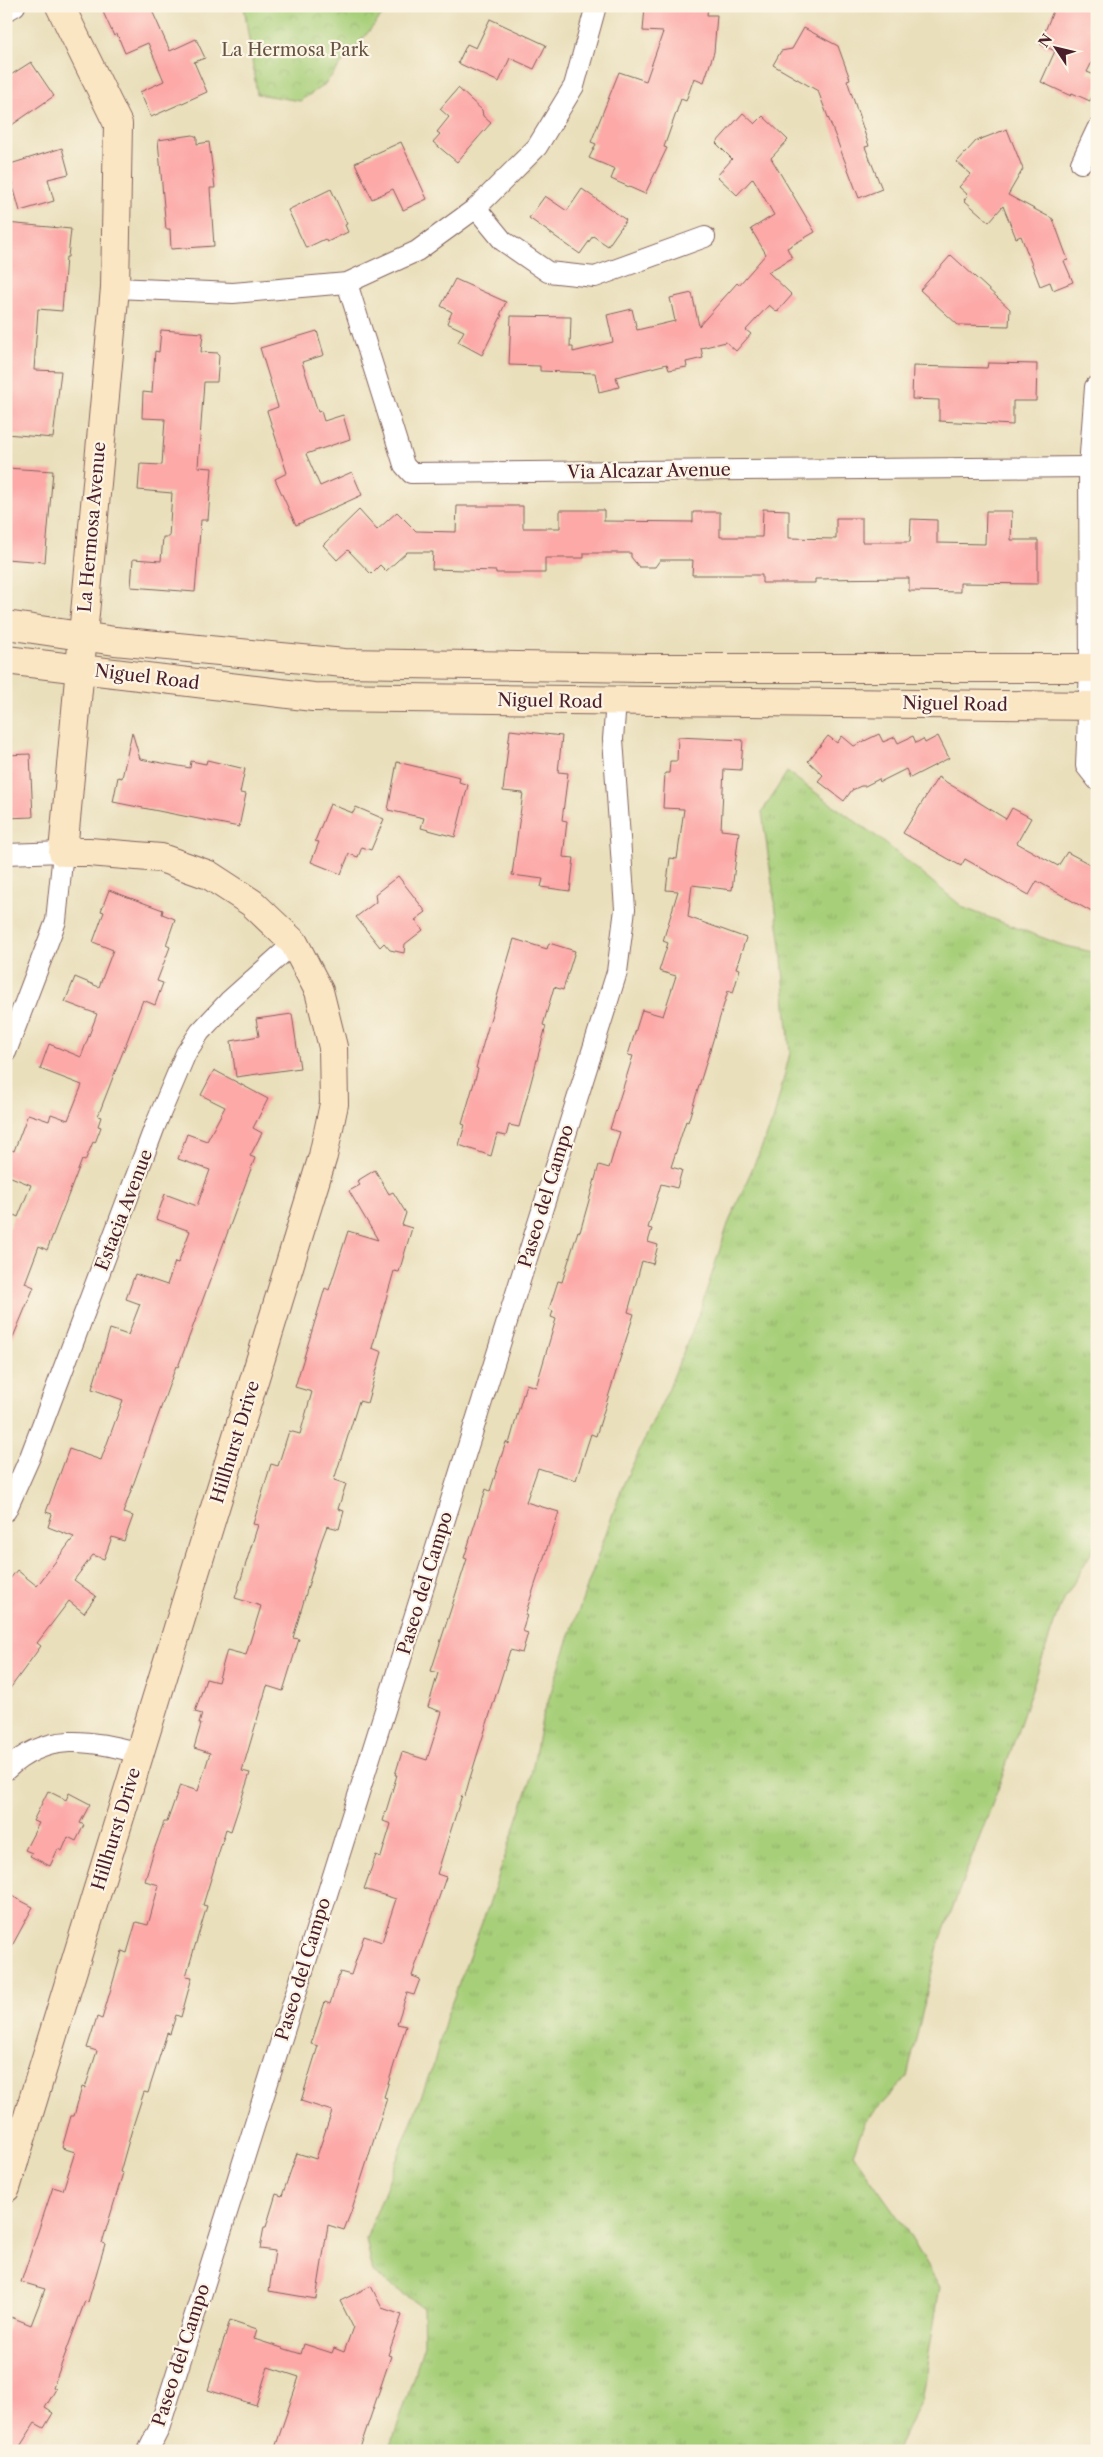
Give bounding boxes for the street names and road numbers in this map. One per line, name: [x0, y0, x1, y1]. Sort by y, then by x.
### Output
street label: La Hermosa Avenue: [74, 441, 110, 613]
street label: Via Alcazar Avenue: [566, 459, 731, 483]
street label: Niguel Road: [93, 660, 201, 694]
street label: Niguel Road: [497, 689, 603, 713]
street label: Niguel Road: [902, 692, 1008, 716]
street label: Paseo del Campo: [514, 1122, 578, 1270]
street label: Estacia Avenue: [91, 1146, 157, 1274]
street label: Hillhurst Drive: [206, 1378, 264, 1506]
street label: Paseo del Campo: [393, 1509, 457, 1657]
street label: Hillhurst Drive: [87, 1765, 145, 1893]
street label: Paseo del Campo: [271, 1895, 335, 2043]
street label: Paseo del Campo: [148, 2281, 214, 2429]

